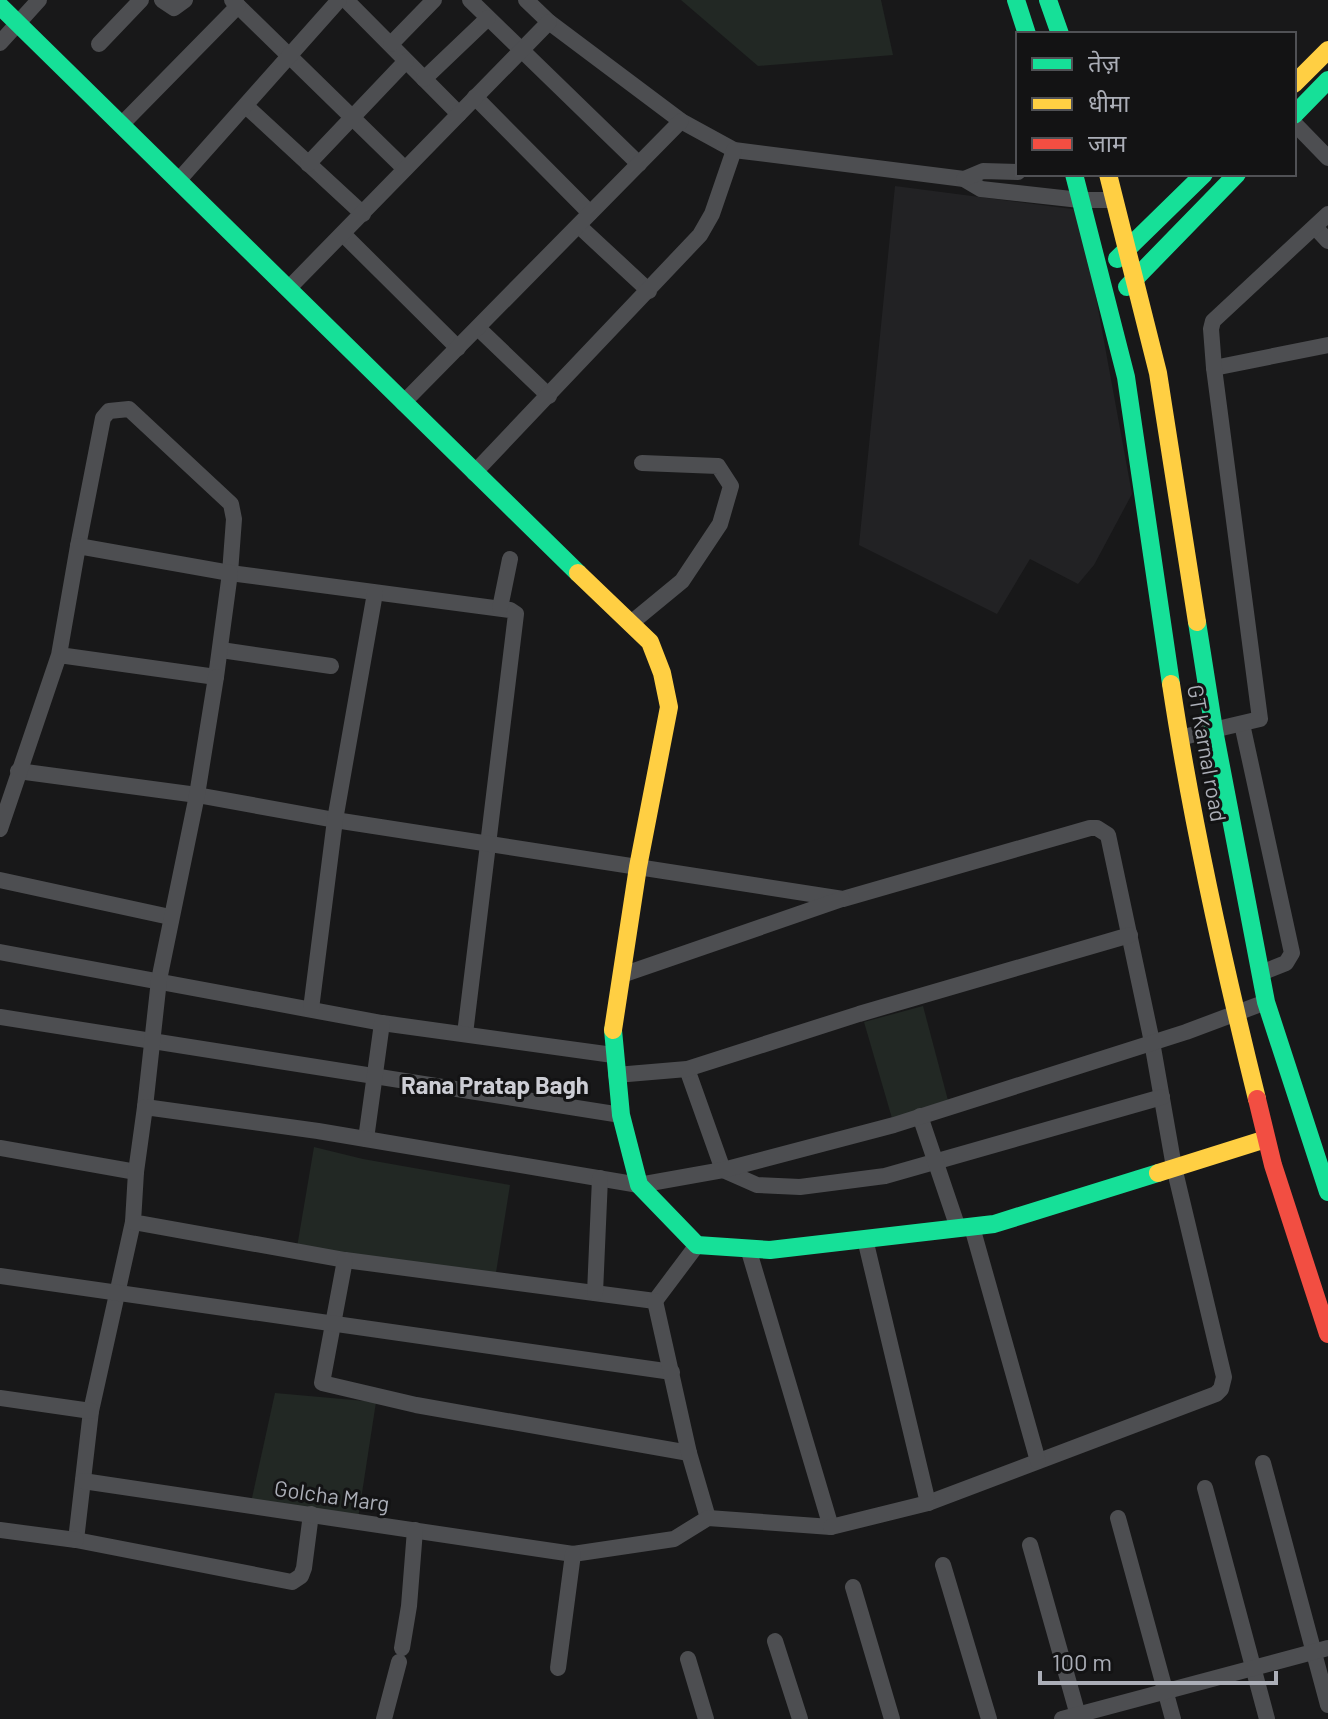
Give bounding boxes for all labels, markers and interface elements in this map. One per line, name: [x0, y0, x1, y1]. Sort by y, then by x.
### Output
legend: [1016, 32, 1296, 176]
text: तेज़: [1088, 48, 1121, 77]
text: धीमा: [1088, 88, 1130, 117]
text: जाम: [1088, 128, 1127, 157]
street label: GT Karnal road: [1183, 682, 1233, 824]
district label: Rana Pratap Bagh: [401, 1070, 589, 1099]
street label: Golcha Marg: [273, 1474, 391, 1516]
scale bar: [1040, 1635, 1276, 1685]
text: 100 m: [1052, 1647, 1112, 1676]

